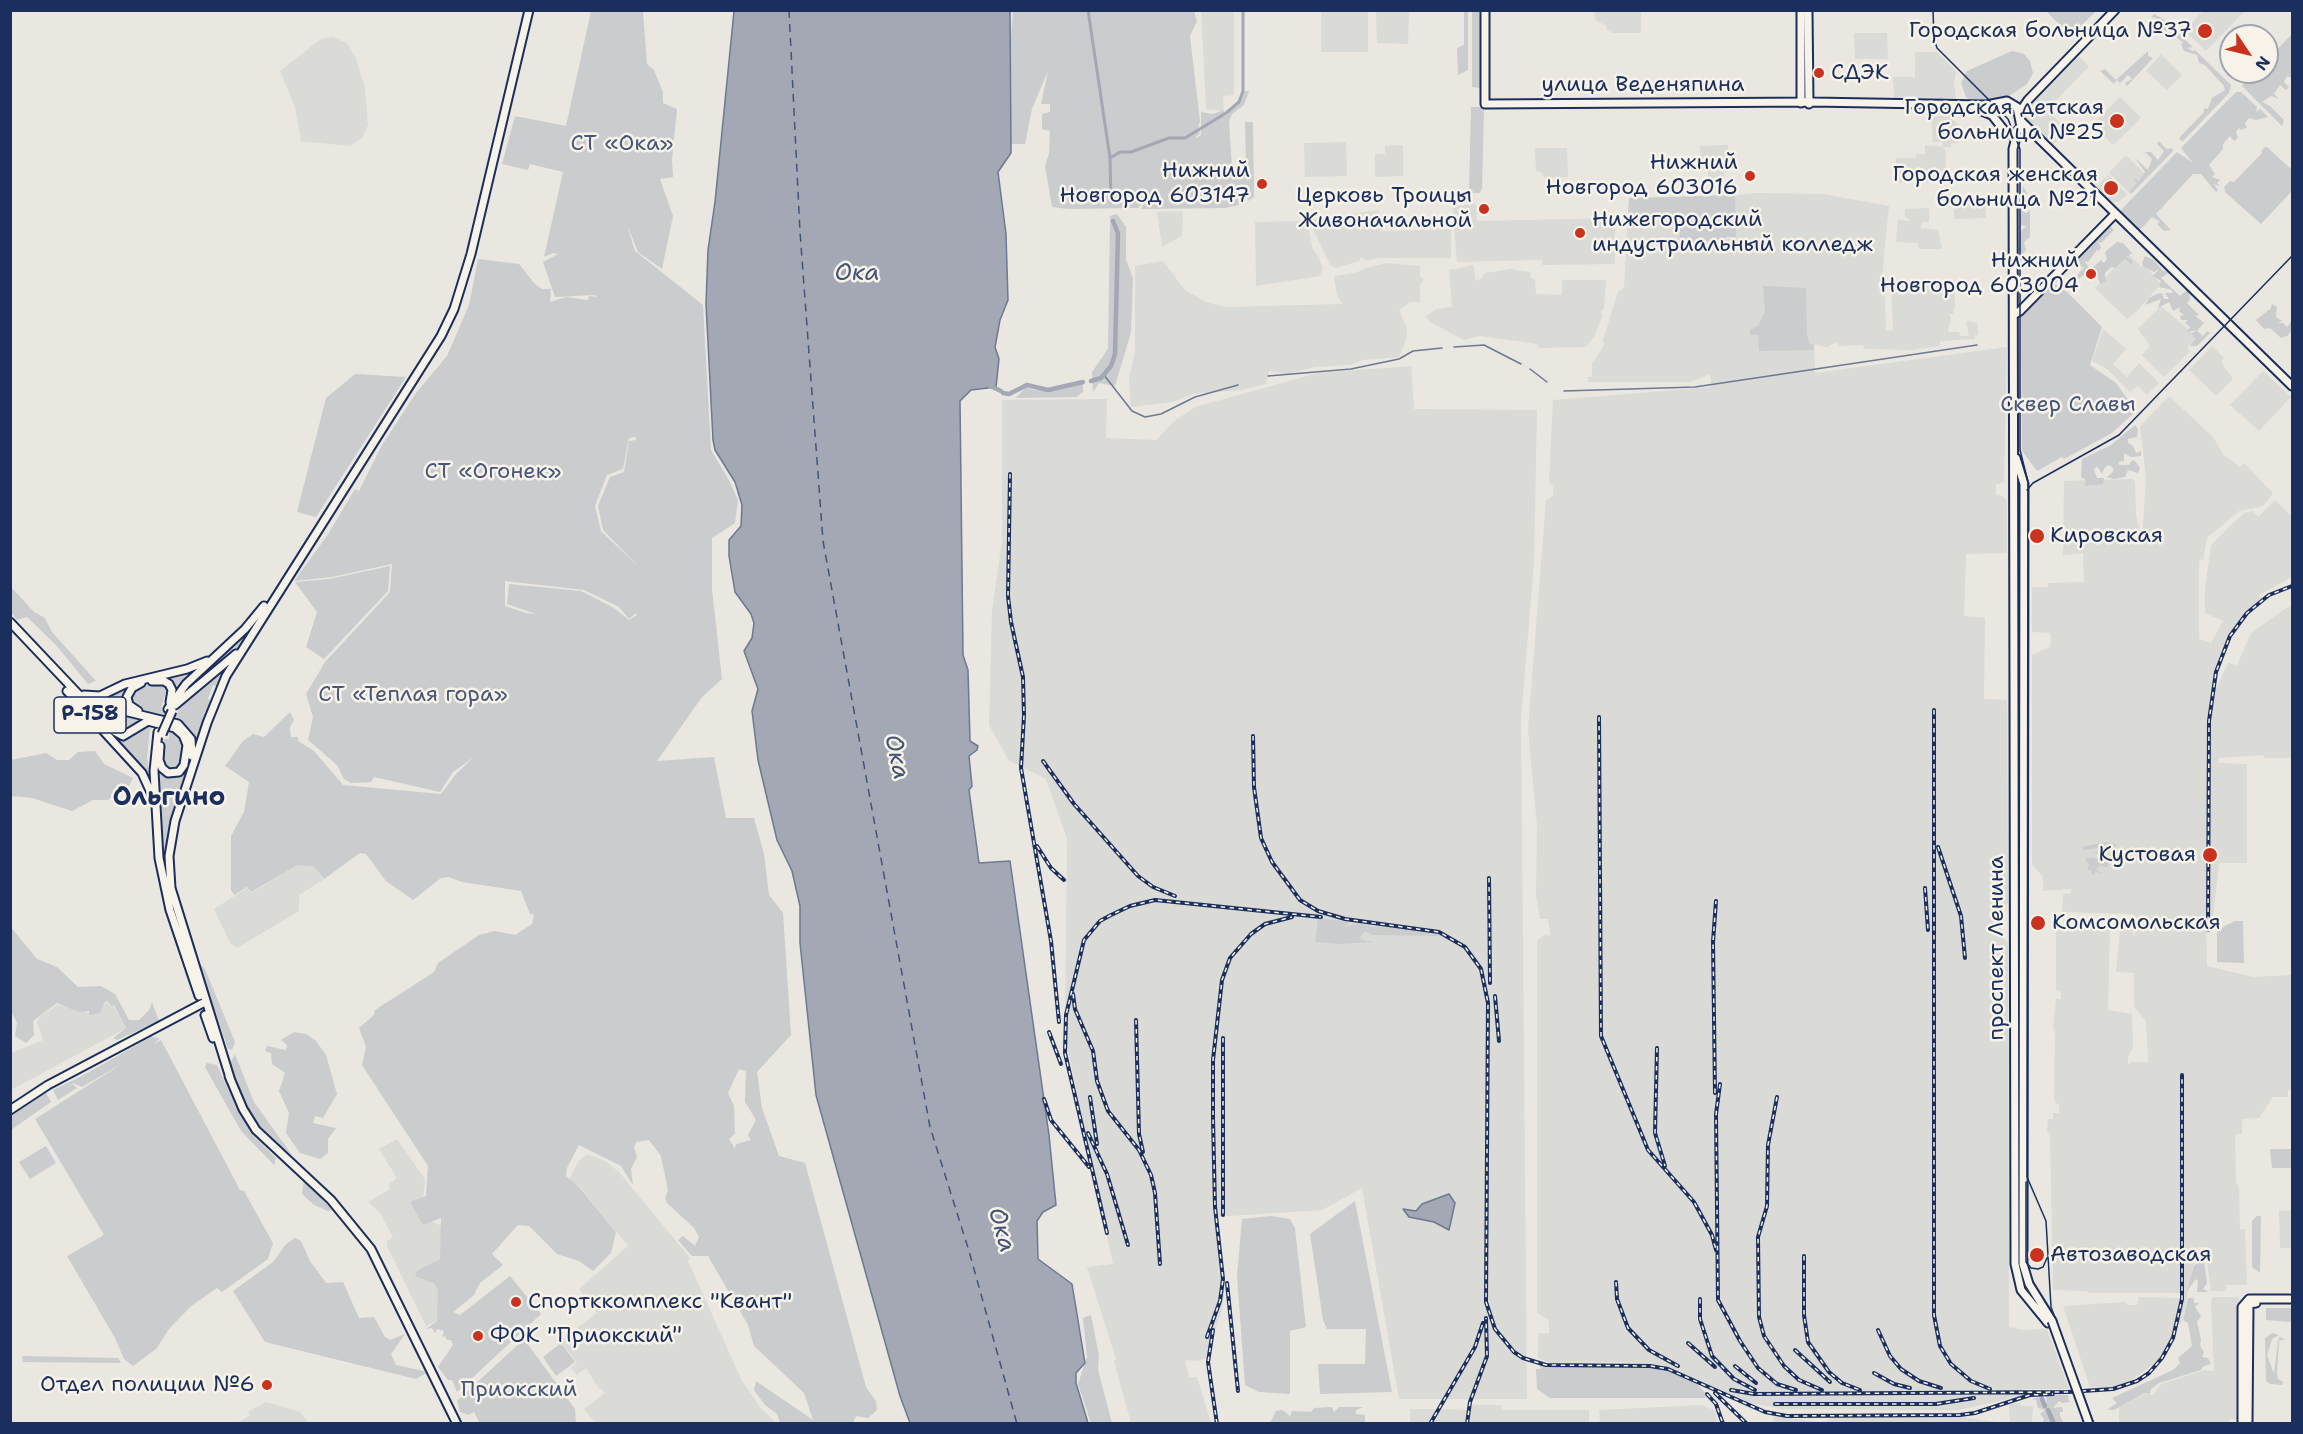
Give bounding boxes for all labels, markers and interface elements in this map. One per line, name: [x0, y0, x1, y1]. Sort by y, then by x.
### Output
place label: Городская больница №37: [1909, 18, 2192, 44]
marker: Городская больница №37: [2196, 22, 2214, 40]
north arrow: [2219, 24, 2279, 84]
text: N: [2250, 52, 2275, 75]
place label: СДЭК: [1831, 60, 1889, 86]
marker: СДЭК: [1812, 66, 1826, 80]
street label: улица Веденяпина: [1542, 72, 1744, 98]
place label: Городская детская больница №25: [1904, 95, 2104, 146]
marker: Городская детская больница №25: [2108, 112, 2126, 130]
park label: СТ «Ока»: [570, 131, 674, 157]
place label: Нижний Новгород 603016: [1546, 150, 1738, 202]
place label: Нижний Новгород 603147: [1059, 158, 1250, 210]
place label: Городская женская больница №21: [1892, 162, 2098, 214]
marker: Нижний Новгород 603016: [1743, 169, 1757, 183]
marker: Нижний Новгород 603147: [1255, 177, 1269, 191]
marker: Городская женская больница №21: [2102, 179, 2120, 197]
place label: Церковь Троицы Живоначальной: [1296, 183, 1472, 234]
marker: Церковь Троицы Живоначальной: [1477, 202, 1491, 216]
place label: Нижегородский индустриальный колледж: [1592, 207, 1873, 258]
marker: Нижегородский индустриальный колледж: [1573, 226, 1587, 240]
place label: Нижний Новгород 603004: [1880, 248, 2079, 300]
water label: Ока: [835, 260, 879, 288]
marker: Нижний Новгород 603004: [2084, 267, 2098, 281]
park label: Сквер Славы: [2000, 392, 2136, 418]
park label: СТ «Огонек»: [425, 459, 561, 485]
place label: Кировская: [2050, 523, 2163, 549]
marker: Кировская: [2028, 527, 2046, 545]
park label: СТ «Теплая гора»: [318, 682, 508, 708]
road number: Р-158: [54, 697, 126, 733]
water label: Ока: [877, 732, 915, 782]
district label: Ольгино: [113, 782, 225, 814]
place label: Кустовая: [2098, 842, 2196, 868]
marker: Кустовая: [2201, 846, 2219, 864]
street label: проспект Ленина: [1984, 856, 2010, 1040]
place label: Комсомольская: [2052, 910, 2221, 936]
marker: Комсомольская: [2029, 914, 2047, 932]
water label: Ока: [981, 1204, 1021, 1256]
place label: Автозаводская: [2050, 1242, 2212, 1268]
marker: Автозаводская: [2028, 1246, 2046, 1264]
place label: Спортккомплекс "Квант": [528, 1289, 792, 1315]
marker: Спортккомплекс "Квант": [509, 1295, 523, 1309]
place label: ФОК "Приокский": [490, 1323, 682, 1349]
marker: ФОК "Приокский": [471, 1329, 485, 1343]
place label: Отдел полиции №6: [40, 1372, 255, 1398]
park label: Приокский: [461, 1377, 577, 1403]
marker: Отдел полиции №6: [260, 1378, 274, 1392]

